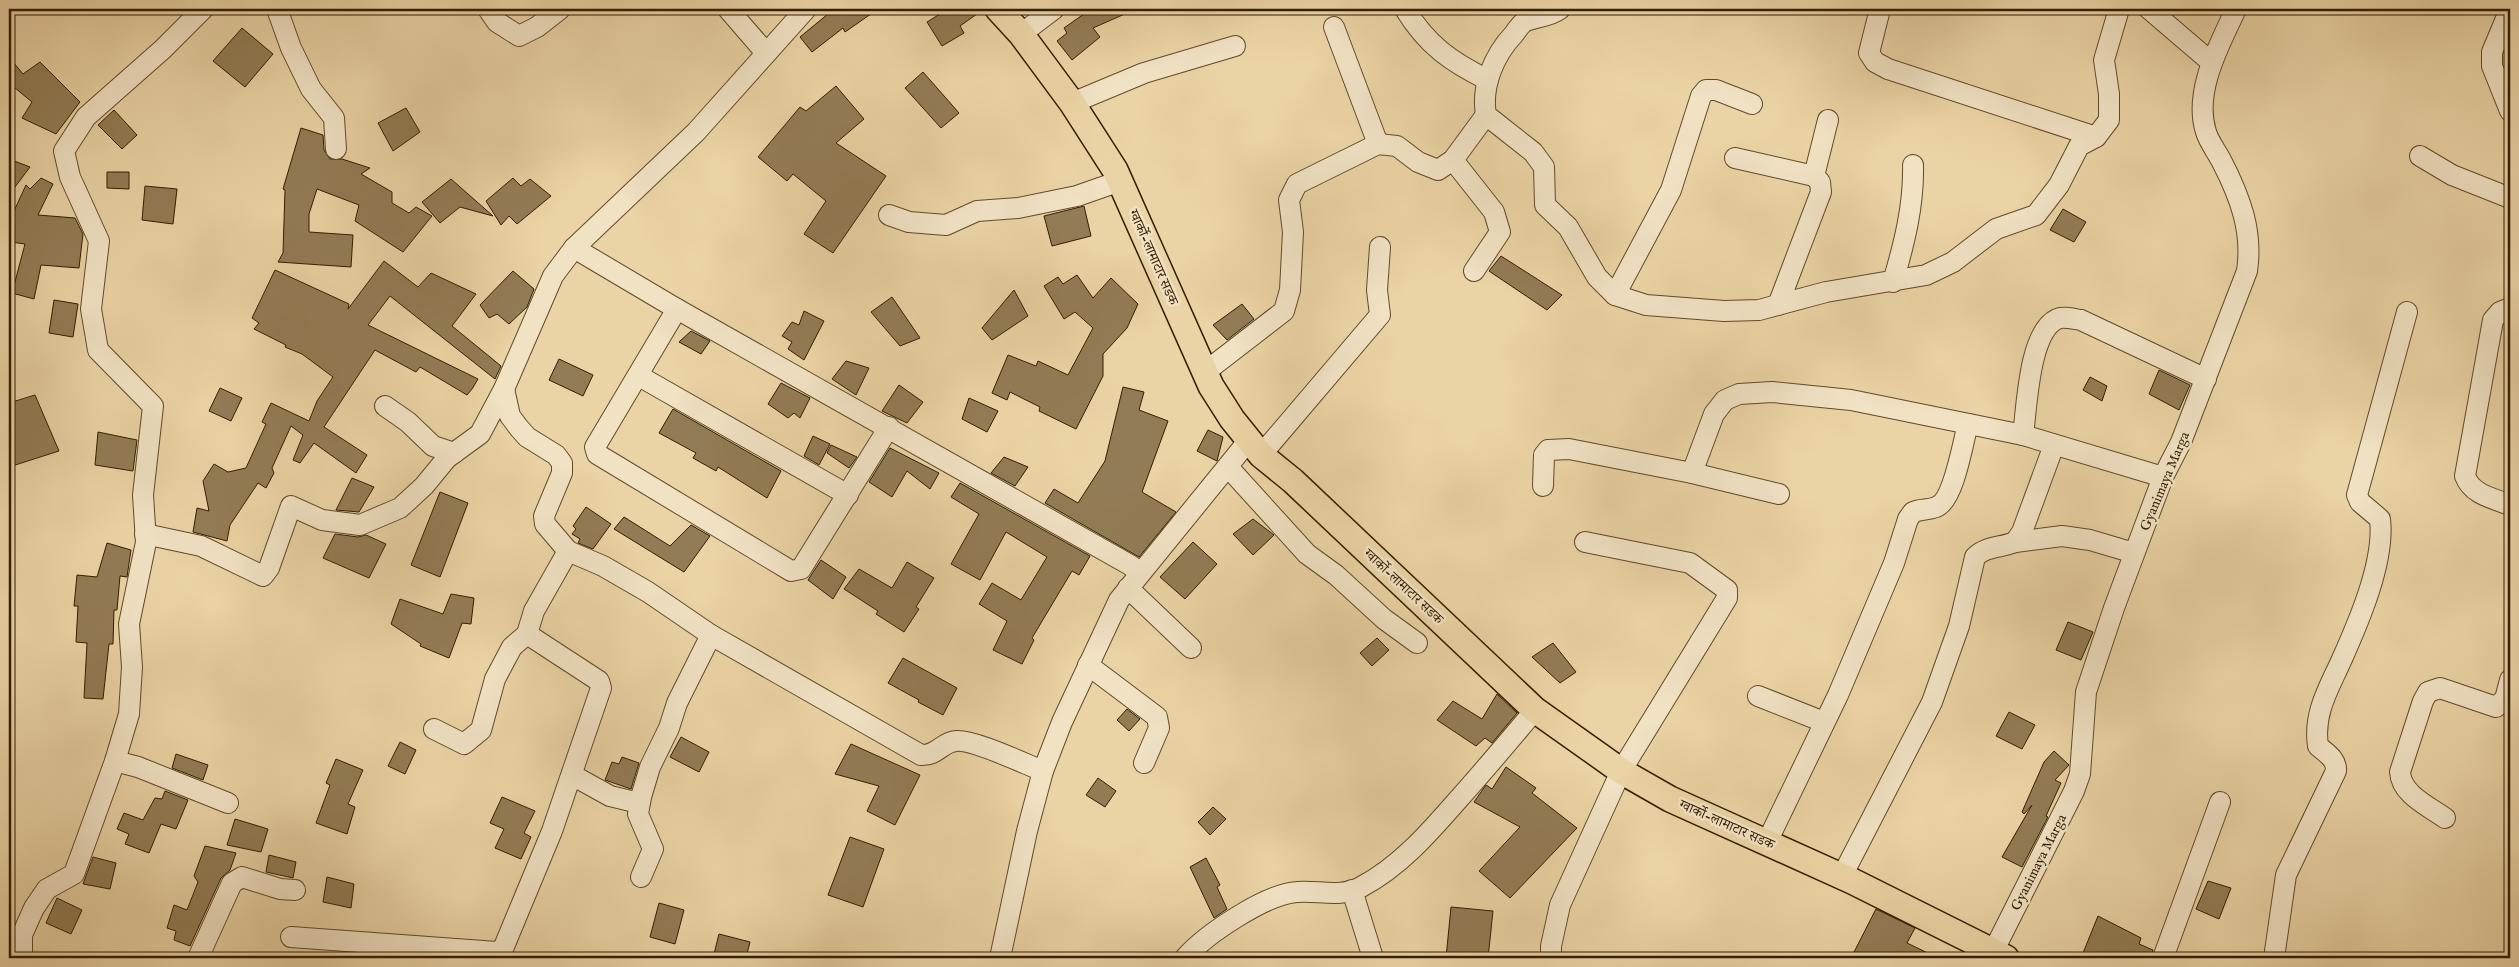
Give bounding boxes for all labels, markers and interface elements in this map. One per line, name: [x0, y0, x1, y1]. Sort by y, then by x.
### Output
street label: ग्वार्को-लामाटार सडक: [1124, 206, 1183, 309]
street label: Gyanimaya Marga: [2136, 428, 2194, 534]
street label: ग्वार्को-लामाटार सडक: [1359, 545, 1448, 629]
street label: ग्वार्को-लामाटार सडक: [1675, 795, 1778, 854]
street label: Gyanimaya Marga: [2007, 810, 2071, 914]

